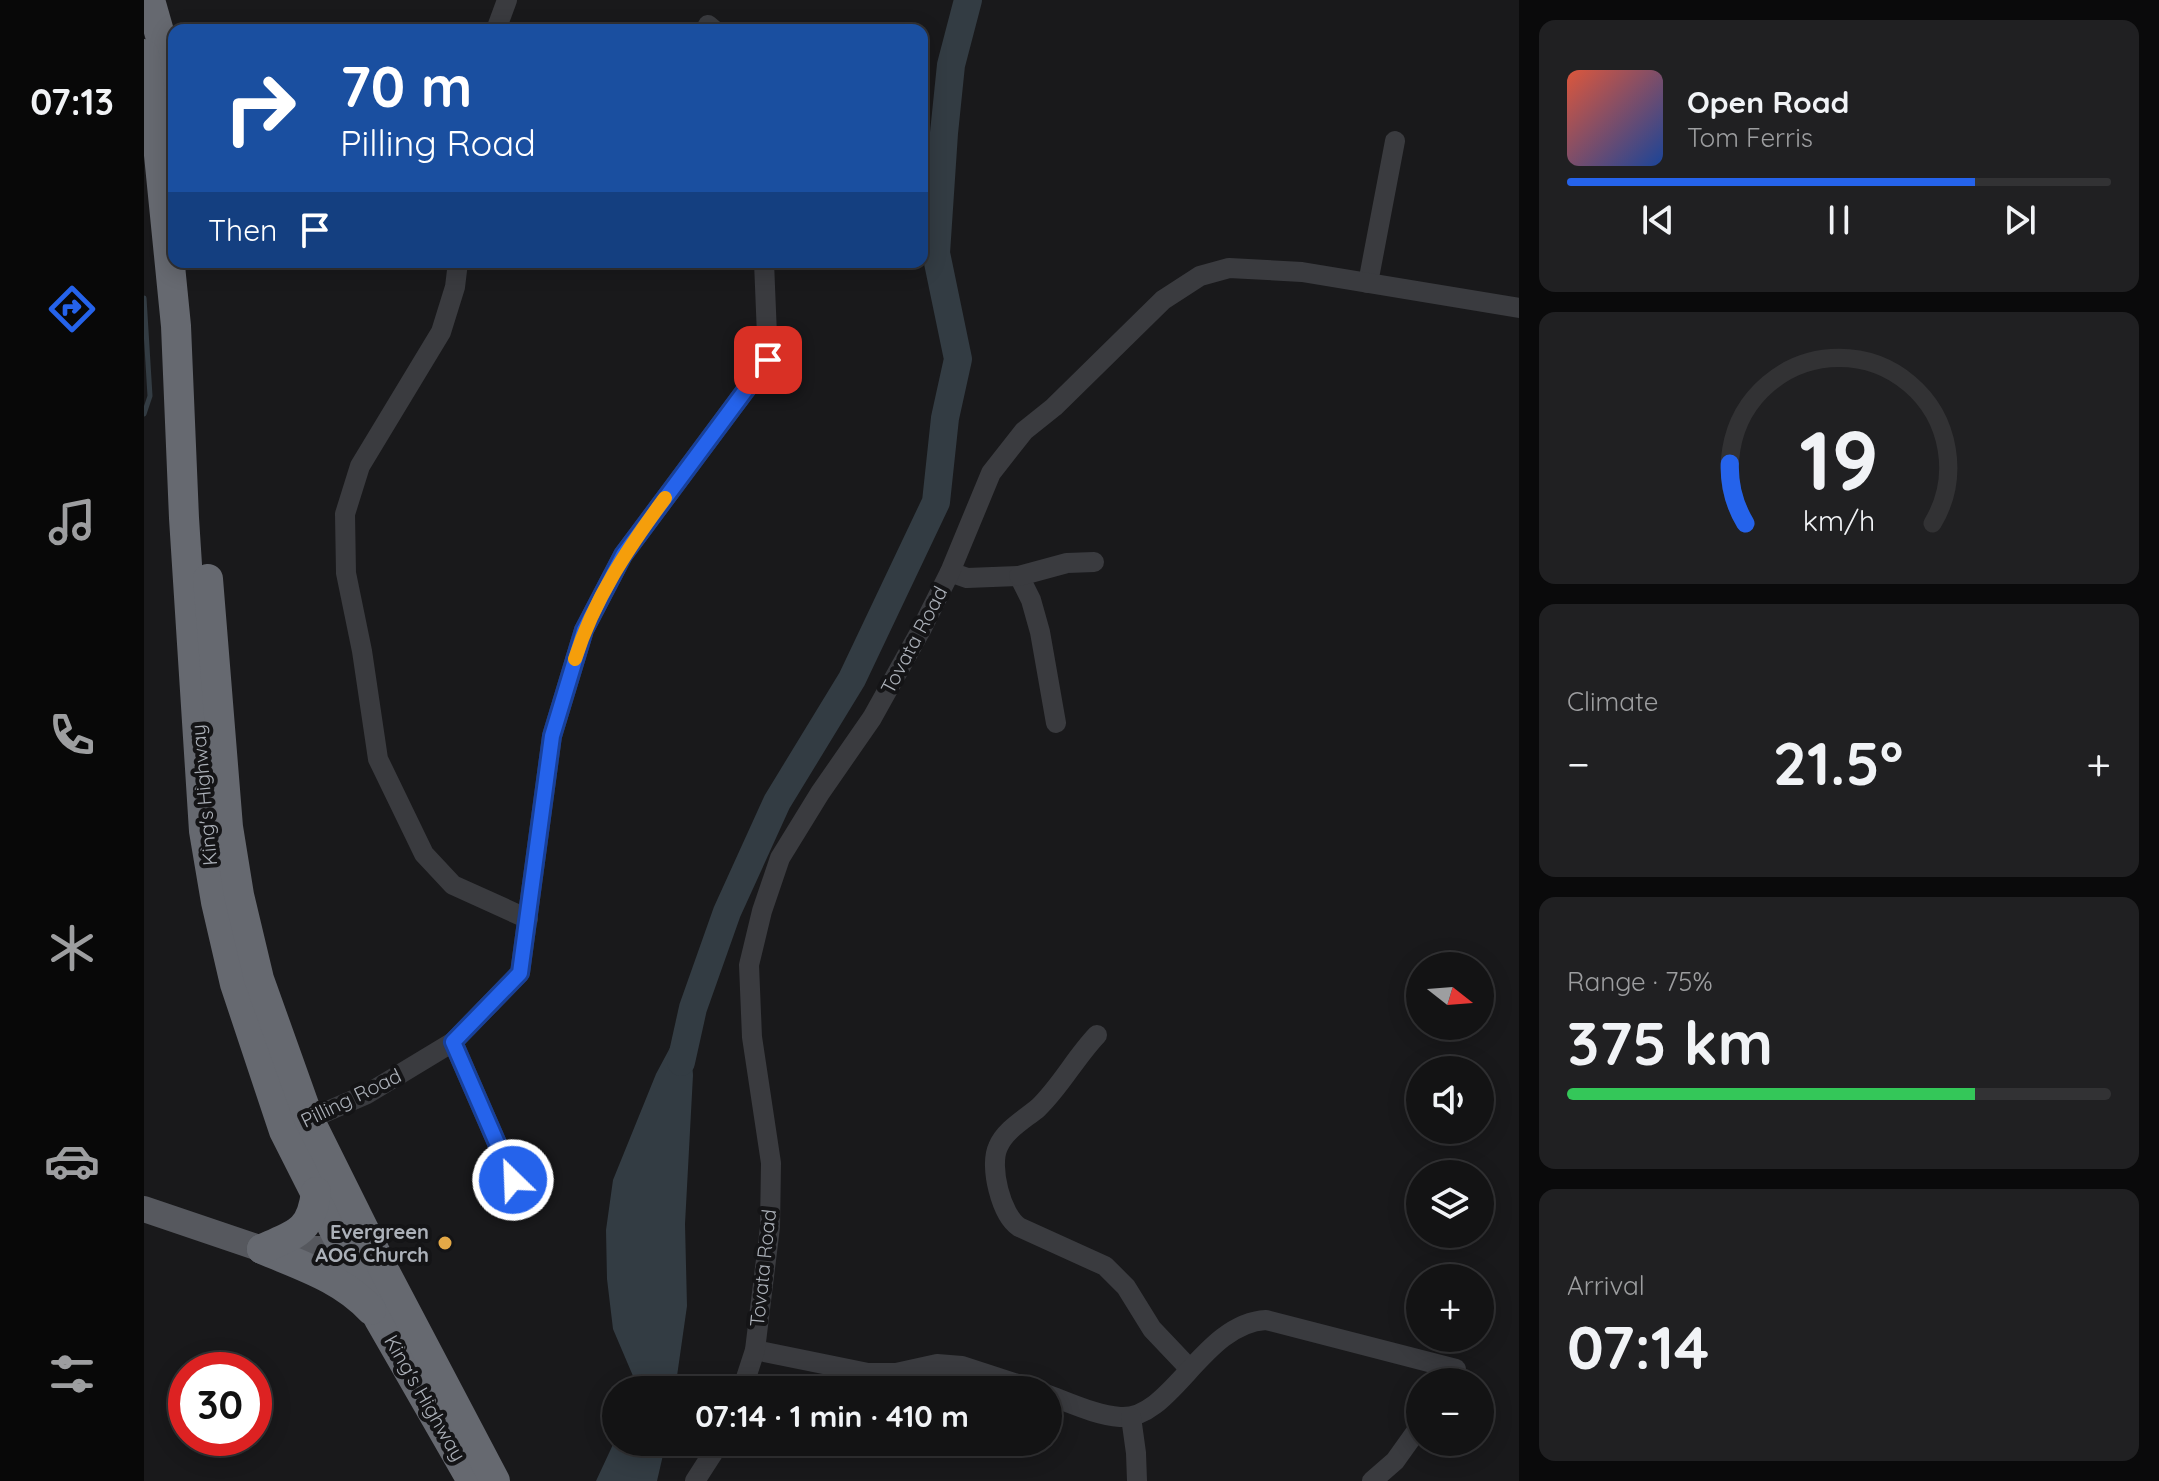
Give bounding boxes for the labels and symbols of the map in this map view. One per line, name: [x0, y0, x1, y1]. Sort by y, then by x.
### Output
pin: [734, 326, 802, 394]
street label: Tovata Road: [875, 582, 952, 698]
street label: King's Highway: [185, 723, 222, 867]
north arrow: [1406, 952, 1494, 1040]
street label: Pilling Road: [296, 1062, 405, 1133]
position arrow: [471, 1138, 555, 1222]
street label: Tovata Road: [744, 1208, 781, 1328]
place label: Evergreen AOG Church: [315, 1219, 429, 1267]
marker: Evergreen AOG Church: [436, 1234, 454, 1252]
street label: King's Highway: [379, 1330, 472, 1465]
speed limit sign: 30: [168, 1352, 272, 1456]

